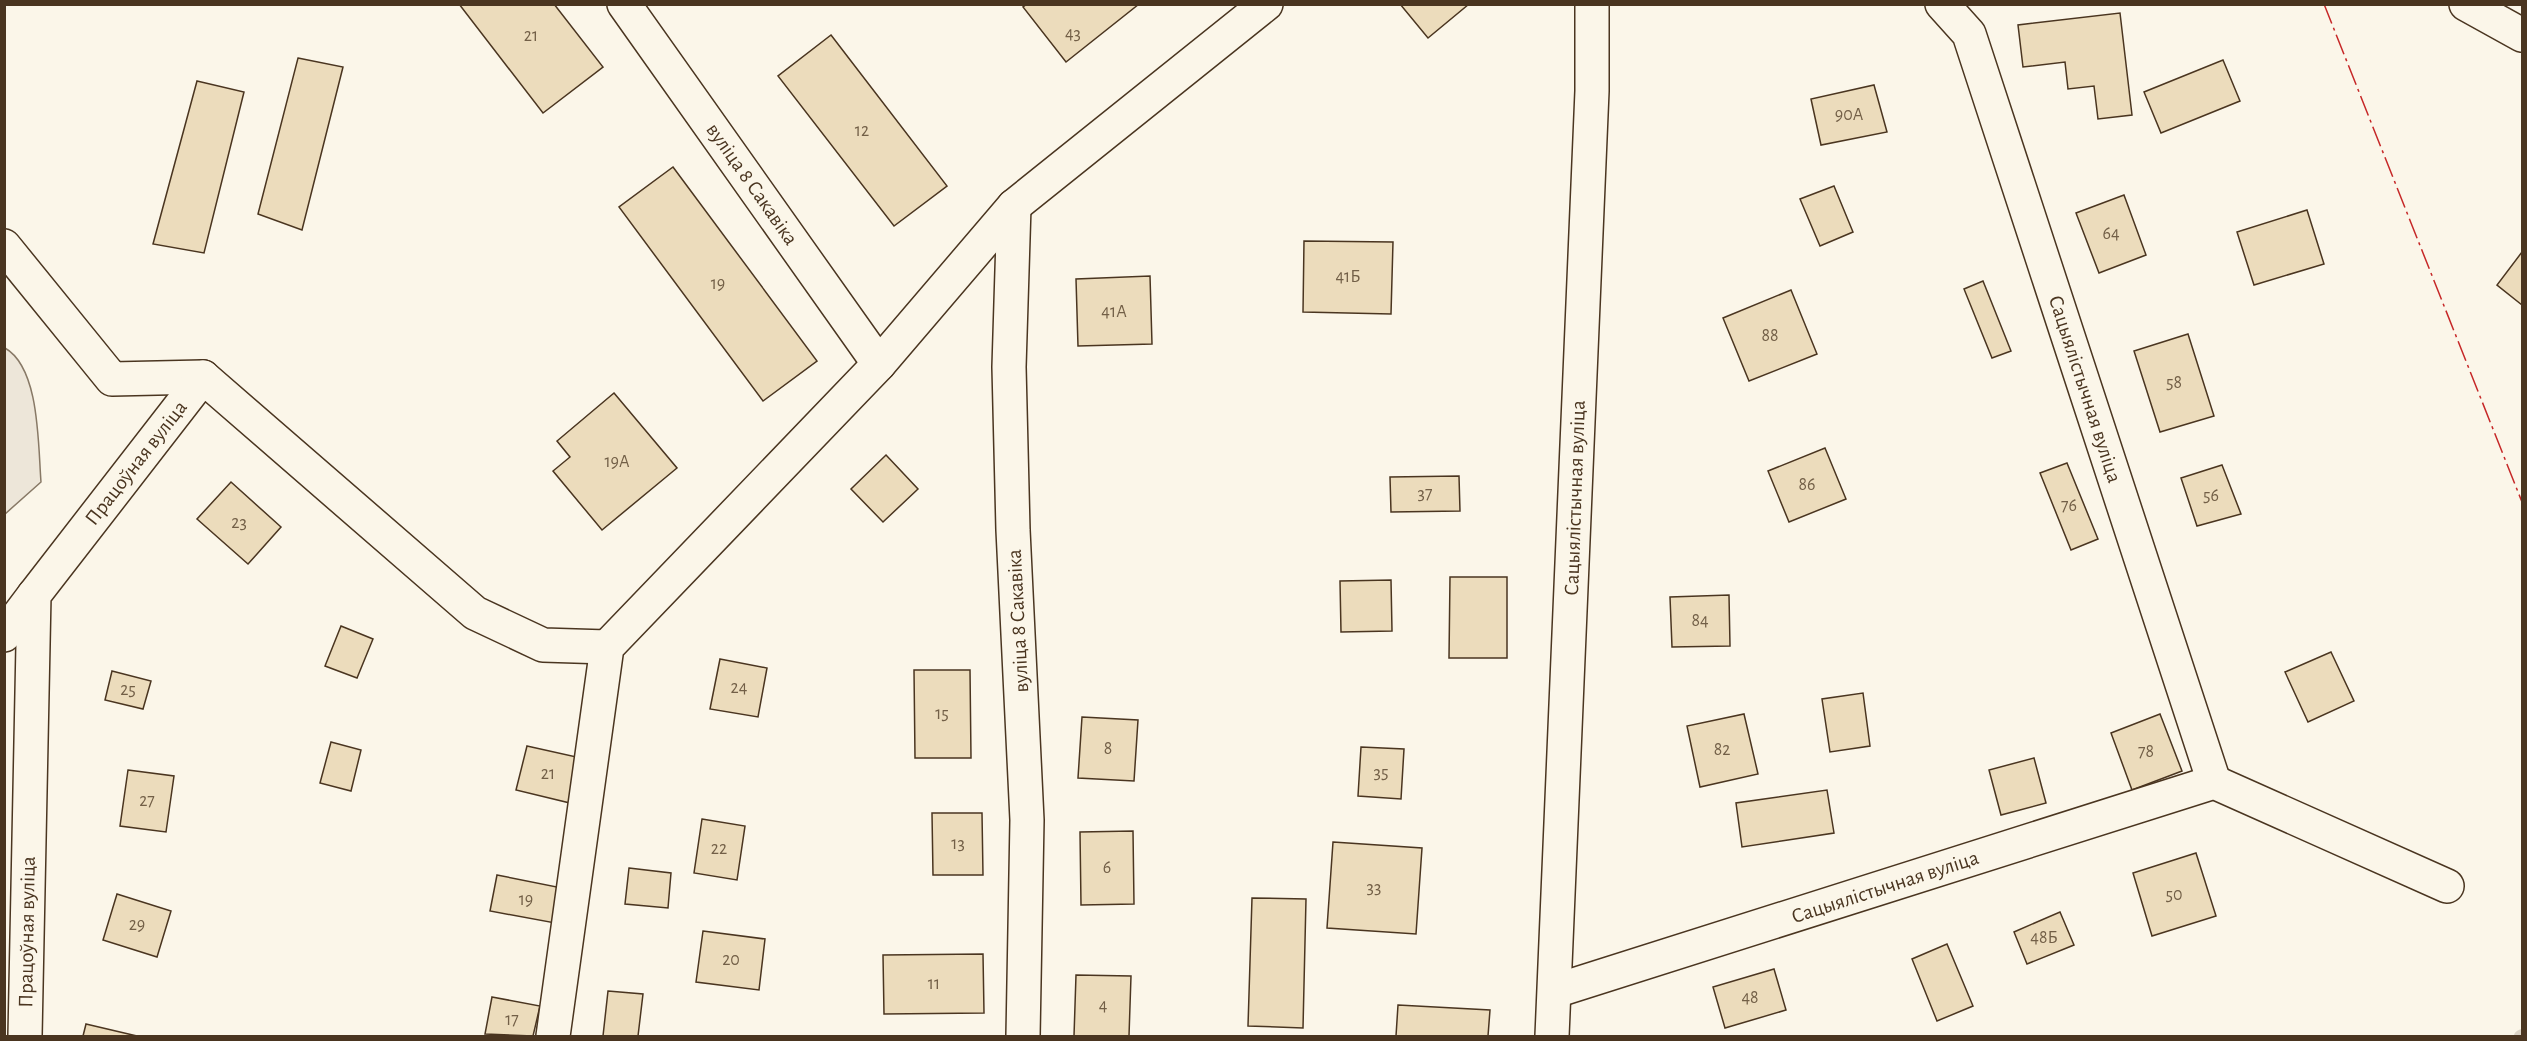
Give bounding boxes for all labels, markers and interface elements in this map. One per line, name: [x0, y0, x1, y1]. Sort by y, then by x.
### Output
house number: 43: [1065, 25, 1081, 43]
house number: 21: [524, 27, 538, 45]
house number: 90А: [1835, 106, 1864, 124]
street label: вуліца 8 Сакавіка: [702, 119, 802, 249]
house number: 12: [855, 122, 869, 140]
house number: 64: [2102, 225, 2120, 243]
house number: 41Б: [1335, 268, 1361, 286]
house number: 19: [711, 275, 725, 293]
street label: Сацыялістычная вуліца: [2045, 293, 2125, 486]
house number: 41А: [1101, 303, 1127, 321]
house number: 88: [1761, 327, 1779, 345]
house number: 58: [2166, 374, 2182, 392]
street label: Працоўная вуліца: [81, 396, 191, 529]
street label: Сацыялістычная вуліца: [1561, 399, 1589, 596]
house number: 19А: [604, 453, 630, 471]
house number: 86: [1799, 476, 1816, 494]
house number: 37: [1418, 485, 1432, 503]
house number: 56: [2203, 487, 2219, 505]
house number: 76: [2061, 497, 2077, 515]
house number: 23: [231, 514, 247, 532]
street label: вуліца 8 Сакавіка: [1004, 548, 1032, 693]
house number: 84: [1691, 612, 1709, 630]
house number: 24: [731, 679, 748, 697]
house number: 25: [120, 681, 136, 699]
house number: 15: [935, 705, 949, 723]
house number: 8: [1104, 740, 1112, 758]
house number: 82: [1714, 741, 1730, 759]
house number: 78: [2138, 743, 2154, 761]
house number: 35: [1374, 764, 1388, 782]
house number: 21: [541, 765, 555, 783]
house number: 27: [139, 792, 155, 810]
house number: 13: [951, 835, 965, 853]
house number: 22: [711, 840, 727, 858]
street label: Сацыялістычная вуліца: [1789, 847, 1982, 927]
street label: Працоўная вуліца: [15, 856, 39, 1008]
house number: 6: [1103, 859, 1111, 877]
house number: 33: [1367, 879, 1381, 897]
house number: 50: [2165, 886, 2183, 904]
house number: 19: [519, 891, 533, 909]
house number: 29: [129, 916, 145, 934]
house number: 48Б: [2030, 929, 2058, 947]
house number: 20: [722, 951, 740, 969]
house number: 11: [928, 975, 940, 993]
house number: 48: [1741, 989, 1759, 1007]
house number: 4: [1099, 997, 1108, 1015]
house number: 17: [505, 1011, 519, 1029]

